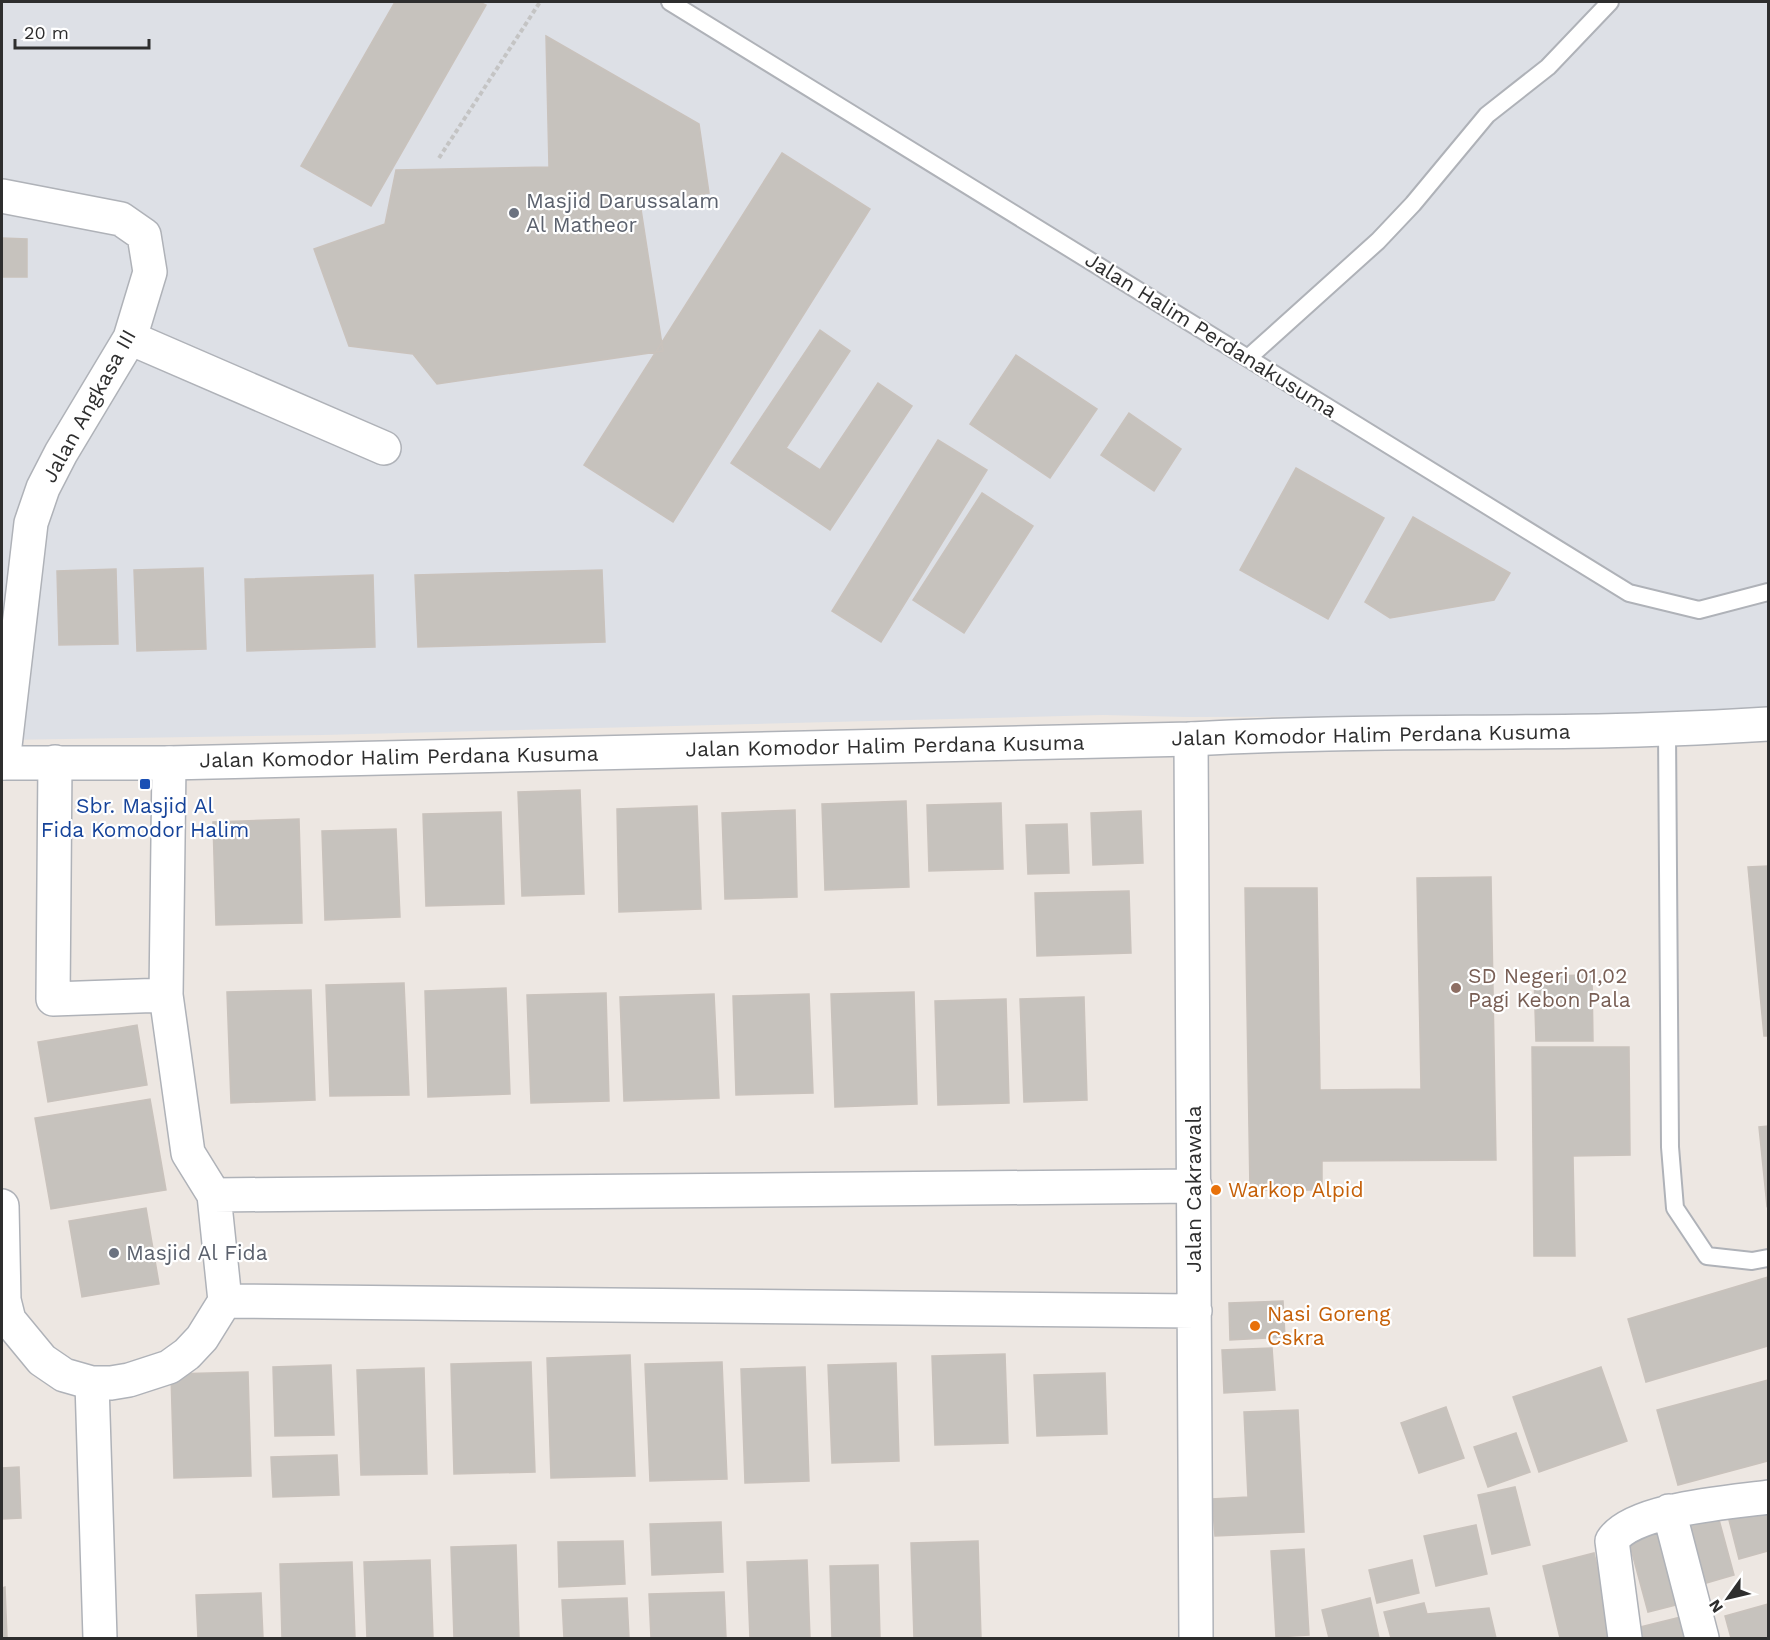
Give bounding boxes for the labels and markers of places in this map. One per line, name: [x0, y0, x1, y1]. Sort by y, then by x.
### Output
place label: Masjid Darussalam Al Matheor: [526, 188, 719, 237]
marker: Masjid Darussalam Al Matheor: [507, 206, 521, 220]
marker: Sbr. Masjid Al Fida Komodor Halim: [138, 777, 152, 791]
place label: Sbr. Masjid Al Fida Komodor Halim: [41, 793, 249, 842]
place label: SD Negeri 01,02 Pagi Kebon Pala: [1468, 963, 1631, 1012]
marker: SD Negeri 01,02 Pagi Kebon Pala: [1449, 981, 1463, 995]
place label: Warkop Alpid: [1228, 1177, 1364, 1202]
marker: Warkop Alpid: [1209, 1183, 1223, 1197]
place label: Masjid Al Fida: [126, 1240, 268, 1265]
marker: Masjid Al Fida: [107, 1246, 121, 1260]
place label: Nasi Goreng Cskra: [1267, 1301, 1391, 1350]
marker: Nasi Goreng Cskra: [1248, 1319, 1262, 1333]

